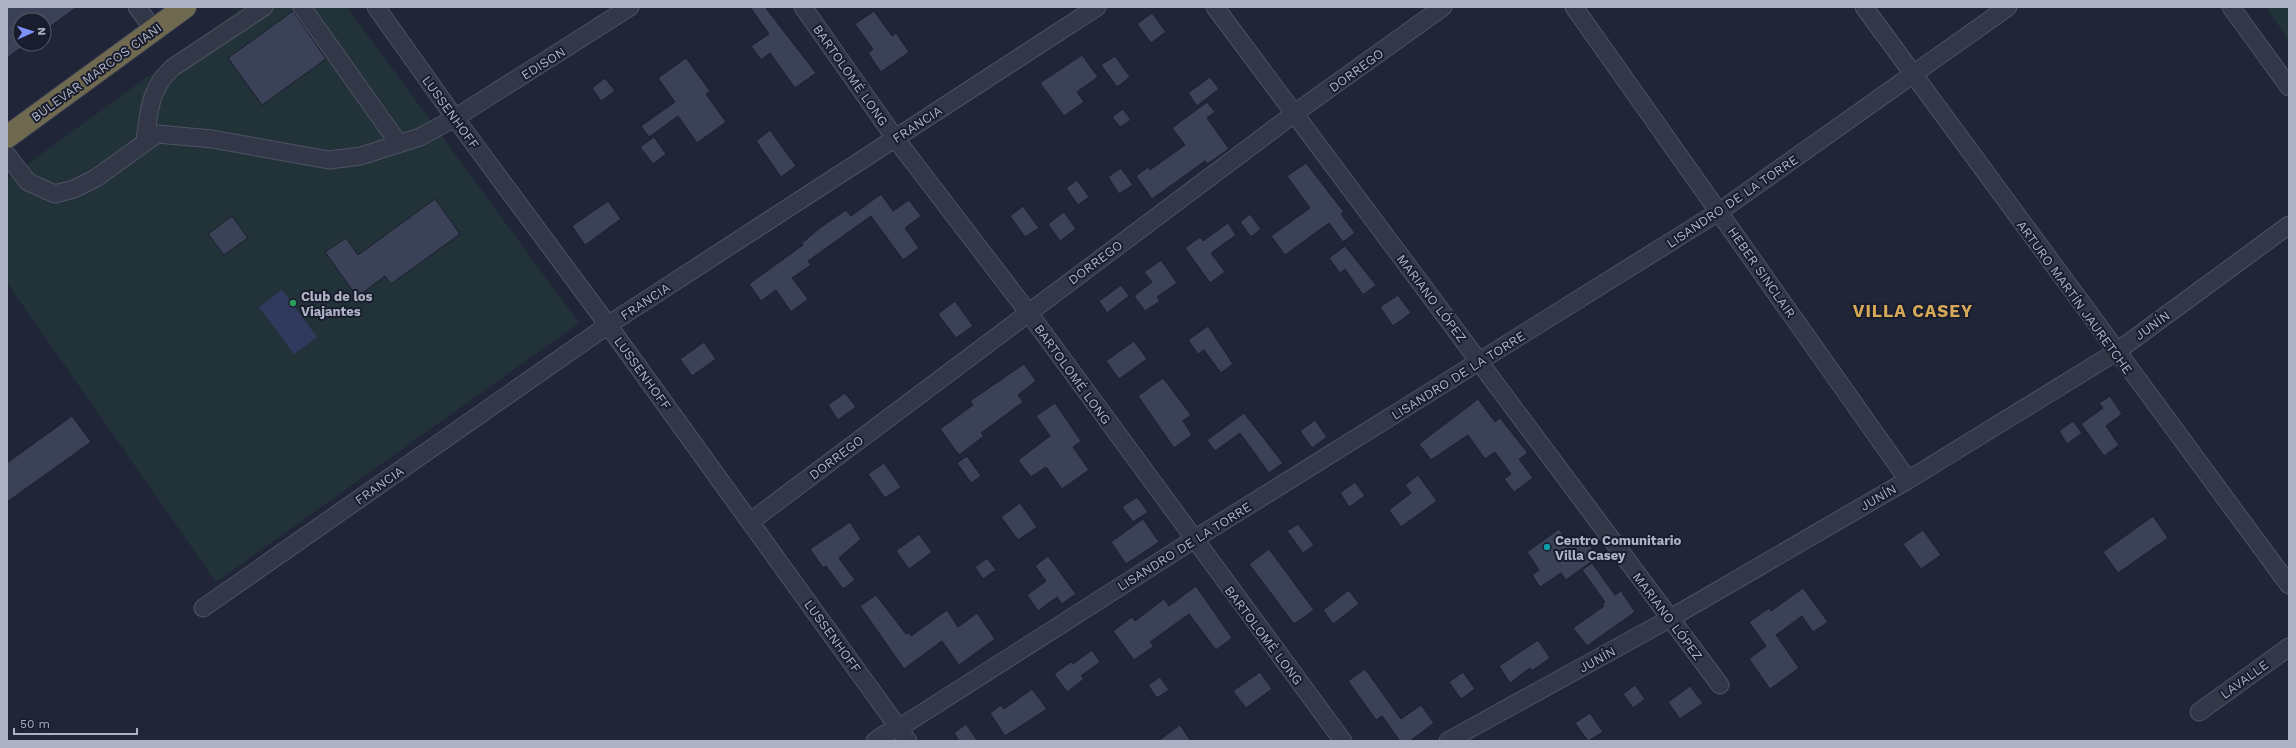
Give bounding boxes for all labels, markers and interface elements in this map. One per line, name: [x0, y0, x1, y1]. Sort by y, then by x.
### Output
north arrow: [12, 12, 52, 52]
street label: BULEVAR MARCOS CIANI: [28, 19, 164, 125]
street label: BARTOLOMÉ LONG: [810, 21, 892, 129]
street label: EDISON: [518, 44, 568, 83]
street label: DORREGO: [1326, 46, 1386, 95]
street label: LUSSENHOFF: [419, 73, 482, 152]
street label: FRANCIA: [890, 103, 945, 146]
street label: LISANDRO DE LA TORRE: [1664, 152, 1801, 251]
street label: ARTURO MARTÍN JAURETCHE: [2014, 217, 2136, 377]
street label: HEBER SINCLAIR: [1725, 224, 1799, 321]
street label: DORREGO: [1065, 237, 1125, 288]
street label: MARIANO LÓPEZ: [1394, 251, 1470, 345]
street label: FRANCIA: [618, 280, 673, 323]
place label: Club de los Viajantes: [301, 289, 372, 319]
marker: Club de los Viajantes: [288, 298, 298, 308]
district label: VILLA CASEY: [1853, 301, 1973, 321]
street label: JUNÍN: [2131, 307, 2173, 343]
street label: BARTOLOMÉ LONG: [1031, 321, 1115, 427]
street label: LISANDRO DE LA TORRE: [1389, 328, 1528, 423]
street label: LUSSENHOFF: [611, 334, 674, 413]
street label: DORREGO: [806, 432, 866, 483]
street label: FRANCIA: [352, 463, 407, 508]
street label: JUNÍN: [1857, 480, 1899, 514]
street label: LISANDRO DE LA TORRE: [1115, 499, 1254, 594]
place label: Centro Comunitario Villa Casey: [1555, 533, 1682, 563]
marker: Centro Comunitario Villa Casey: [1542, 542, 1552, 552]
street label: MARIANO LÓPEZ: [1630, 569, 1706, 663]
street label: BARTOLOMÉ LONG: [1222, 582, 1306, 688]
street label: LUSSENHOFF: [801, 597, 864, 676]
street label: JUNÍN: [1576, 642, 1618, 676]
street label: LAVALLE: [2217, 657, 2271, 702]
scale bar: [14, 710, 137, 736]
text: 50 m: [20, 717, 50, 731]

